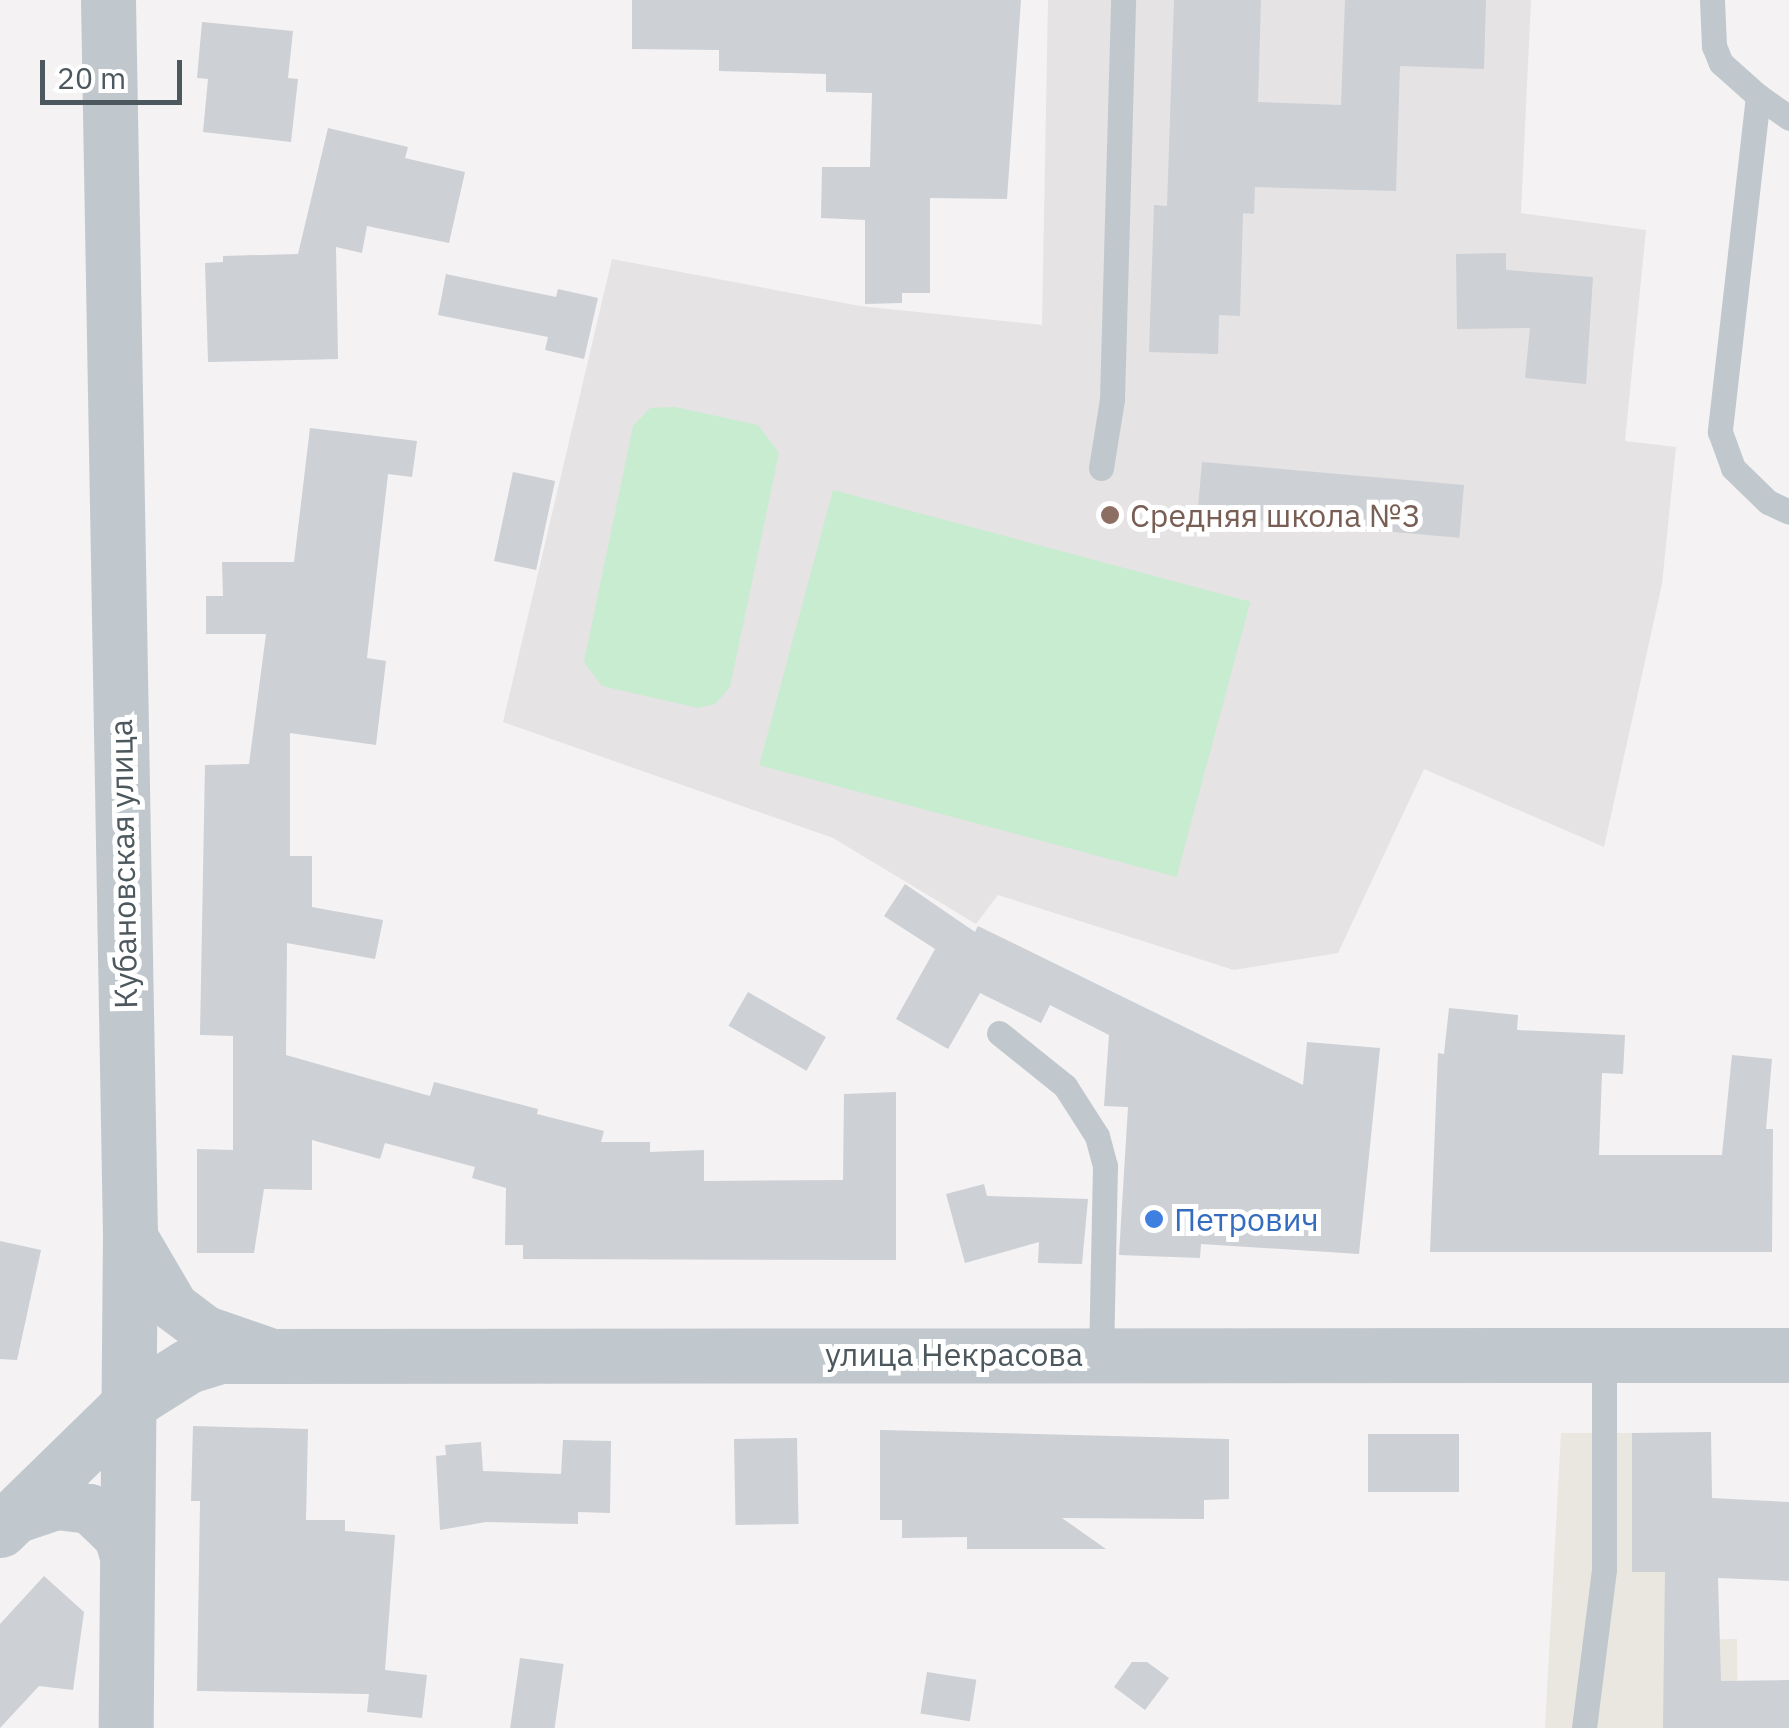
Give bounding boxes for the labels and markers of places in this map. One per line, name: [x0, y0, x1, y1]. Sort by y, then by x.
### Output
place label: Средняя школа №3: [1130, 496, 1421, 534]
marker: Средняя школа №3: [1099, 504, 1121, 526]
place label: Петрович: [1174, 1200, 1319, 1238]
marker: Петрович: [1143, 1208, 1165, 1230]

